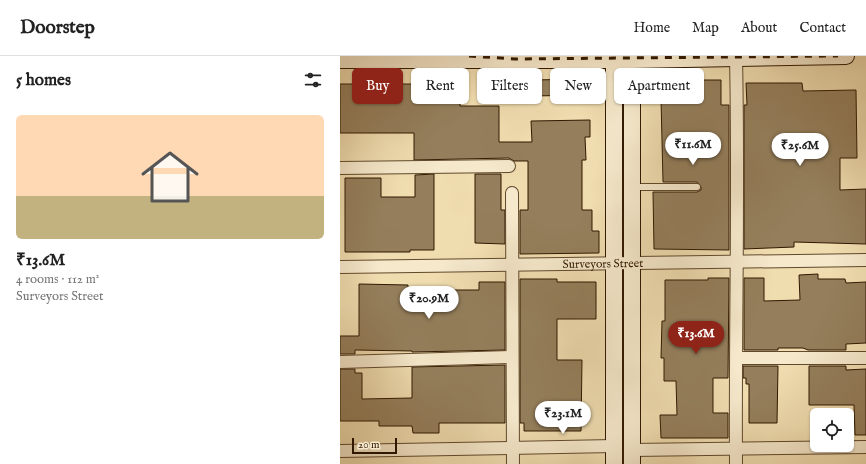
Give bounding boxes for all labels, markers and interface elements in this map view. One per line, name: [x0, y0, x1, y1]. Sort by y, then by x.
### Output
text: Doorstep: [20, 16, 95, 40]
text: Home: [634, 19, 670, 37]
text: Map: [692, 19, 719, 37]
text: About: [741, 19, 777, 37]
text: Contact: [799, 19, 846, 37]
chip: Buy: [352, 68, 403, 104]
chip: Rent: [411, 68, 469, 104]
chip: Filters: [477, 68, 542, 104]
chip: New: [550, 68, 606, 104]
chip: Apartment: [614, 68, 704, 104]
icon: filters: [302, 69, 324, 91]
text: 5 homes: [16, 70, 71, 91]
pin: ₹11.6M: [660, 132, 726, 166]
pin: ₹25.6M: [767, 133, 833, 167]
text: ₹11.6M: [674, 136, 712, 153]
text: ₹25.6M: [781, 137, 819, 154]
icon: home: [134, 141, 206, 213]
text: ₹13.6M: [16, 250, 65, 271]
street label: Surveyors Street: [562, 256, 643, 272]
text: 4 rooms · 112 m²: [16, 271, 99, 288]
pin: ₹20.9M: [396, 286, 462, 320]
text: Surveyors Street: [16, 288, 103, 305]
text: ₹20.9M: [409, 290, 449, 307]
pin: ₹13.6M: [663, 321, 729, 355]
text: ₹13.6M: [677, 325, 715, 342]
pin: ₹23.1M: [530, 401, 596, 435]
text: ₹23.1M: [544, 405, 582, 422]
map controls: [810, 408, 854, 452]
button: locate: [810, 408, 854, 452]
scale bar: [352, 436, 397, 455]
text: 20 m: [358, 438, 379, 452]

